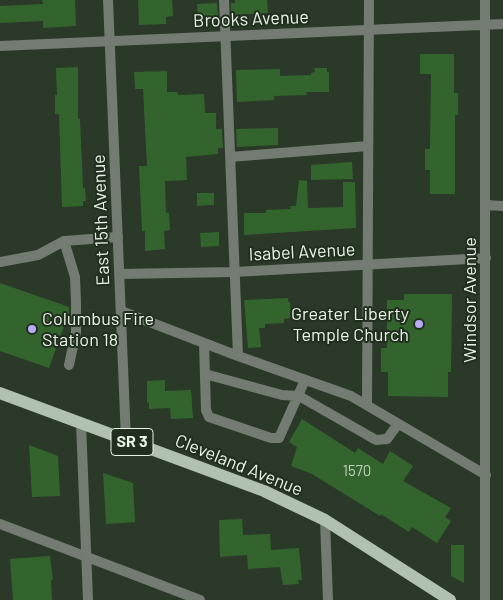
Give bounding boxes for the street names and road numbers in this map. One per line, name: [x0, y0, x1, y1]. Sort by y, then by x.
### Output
street label: Brooks Avenue: [193, 6, 309, 32]
street label: East 15th Avenue: [88, 154, 114, 286]
street label: Windsor Avenue: [459, 237, 481, 363]
street label: Isabel Avenue: [248, 238, 356, 266]
road number: SR 3: [111, 428, 153, 456]
street label: Cleveland Avenue: [172, 430, 306, 500]

